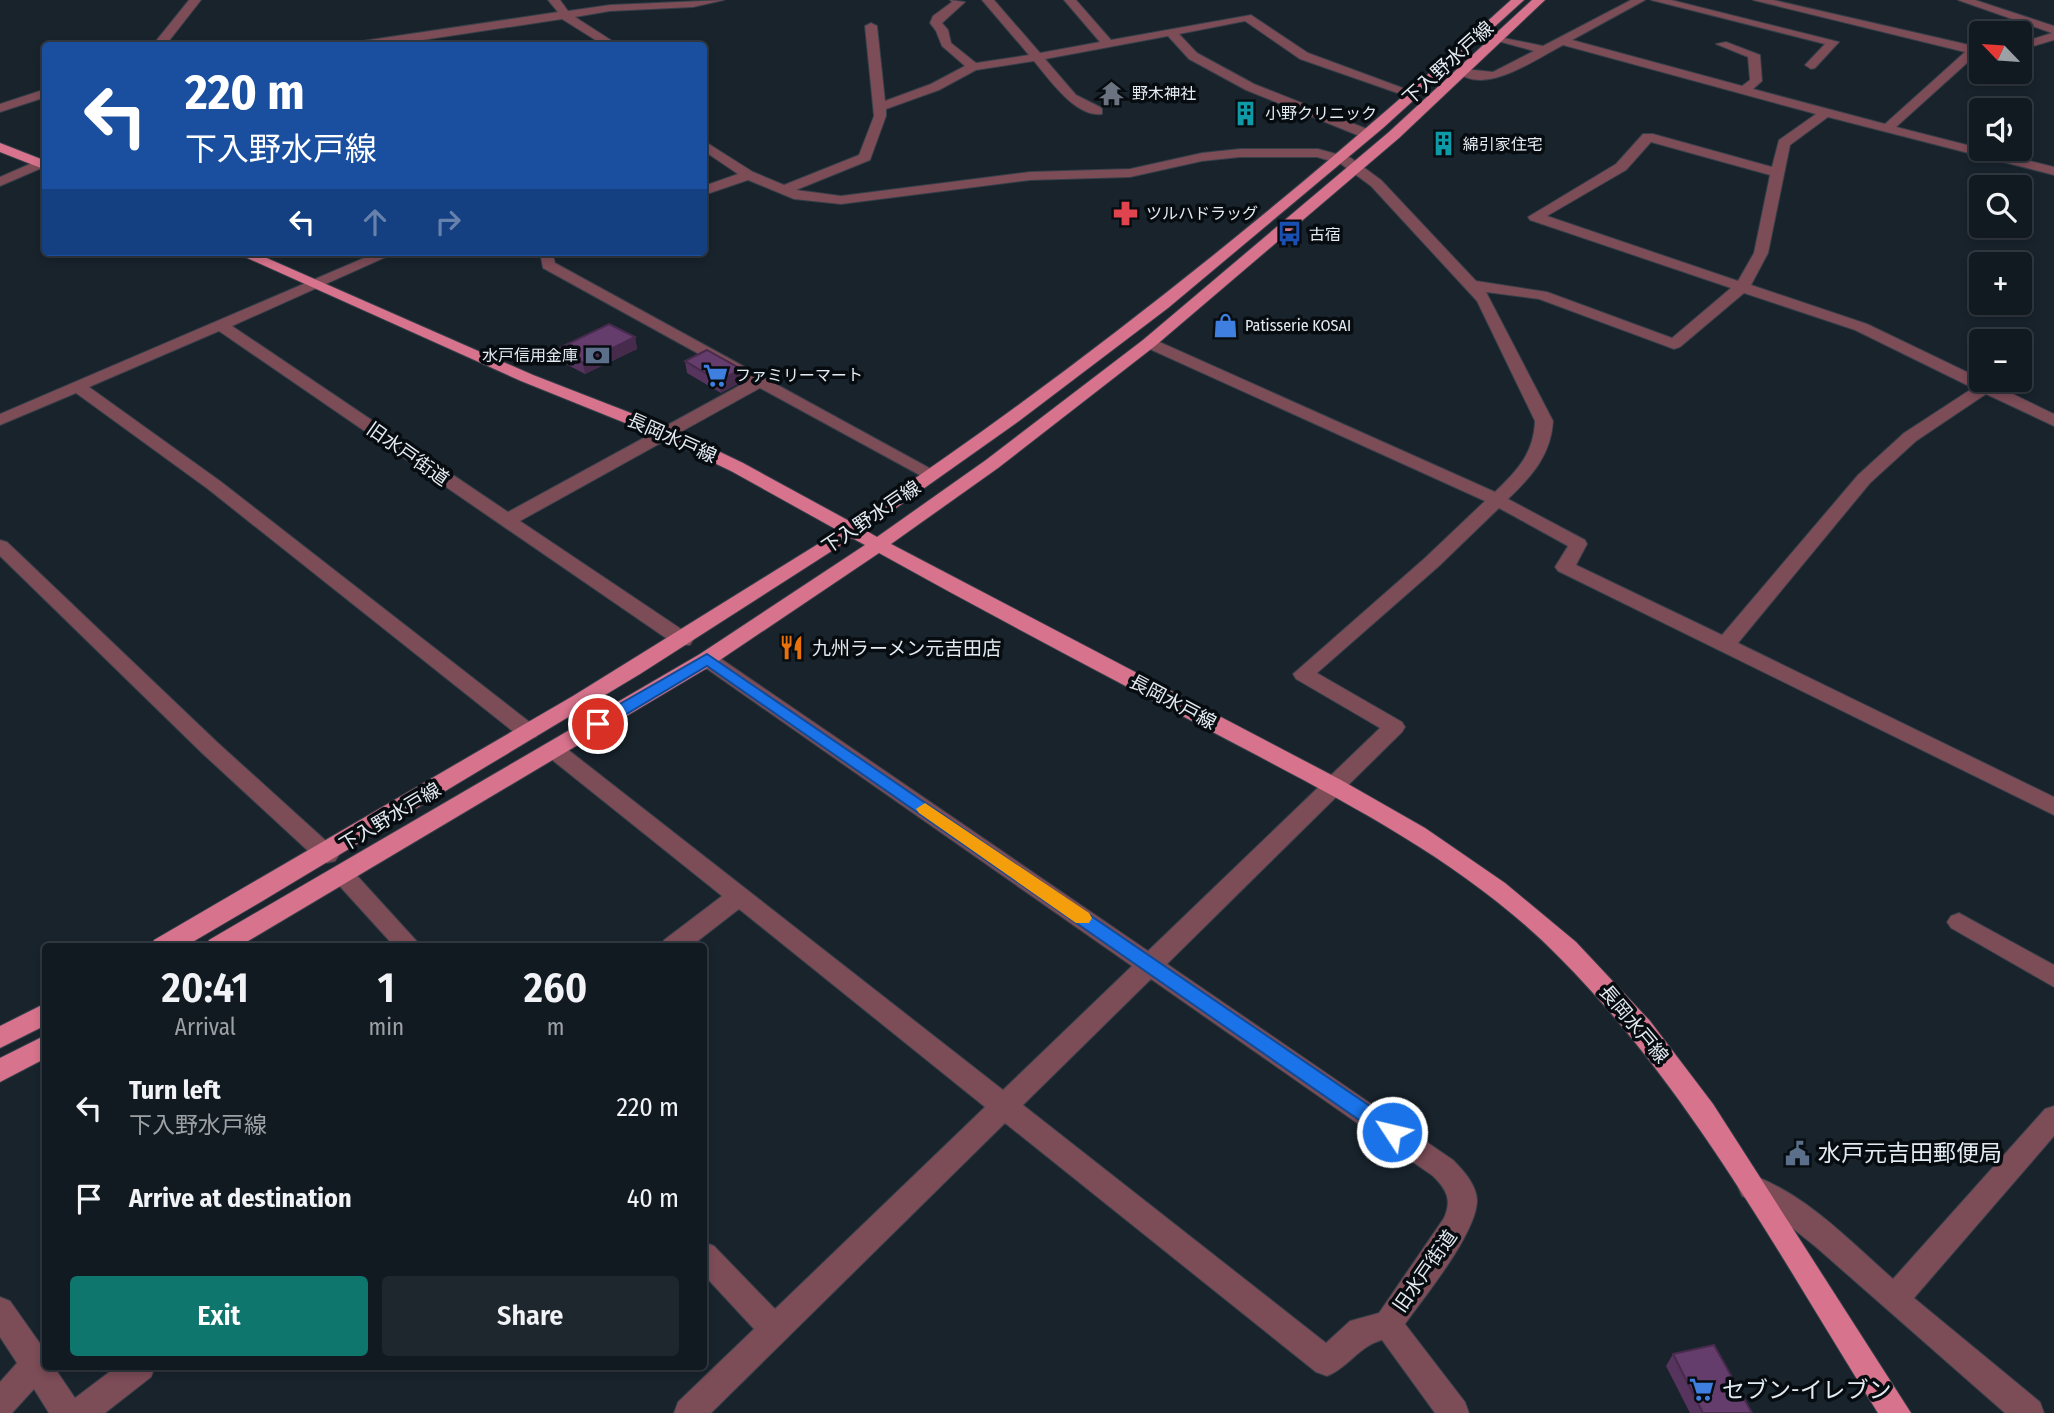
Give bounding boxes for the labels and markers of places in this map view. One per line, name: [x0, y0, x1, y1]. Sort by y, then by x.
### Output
temple icon: 野木神社: [1098, 79, 1126, 107]
place label: 野木神社: [1132, 84, 1196, 103]
building icon: 小野クリニック: [1231, 99, 1259, 127]
place label: 小野クリニック: [1265, 104, 1377, 123]
building icon: 綿引家住宅: [1429, 130, 1457, 158]
place label: 綿引家住宅: [1463, 135, 1543, 154]
pharmacy icon: ツルハドラッグ: [1112, 199, 1140, 227]
place label: ツルハドラッグ: [1146, 204, 1258, 223]
bus stop icon: 古宿: [1275, 220, 1303, 248]
place label: 古宿: [1309, 225, 1341, 244]
shop icon: Patisserie KOSAI: [1211, 311, 1239, 339]
place label: Patisserie KOSAI: [1245, 316, 1351, 335]
bank icon: 水戸信用金庫: [584, 341, 612, 369]
place label: 水戸信用金庫: [482, 346, 578, 365]
supermarket icon: ファミリーマート: [701, 361, 729, 389]
place label: ファミリーマート: [735, 366, 863, 385]
restaurant icon: 九州ラーメン元吉田店: [778, 634, 806, 662]
place label: 九州ラーメン元吉田店: [812, 637, 1001, 660]
pin: [568, 694, 628, 754]
public building icon: 水戸元吉田郵便局: [1784, 1139, 1812, 1167]
place label: 水戸元吉田郵便局: [1818, 1139, 2002, 1167]
supermarket icon: セブン-イレブン: [1688, 1376, 1716, 1404]
place label: セブン-イレブン: [1722, 1376, 1892, 1404]

